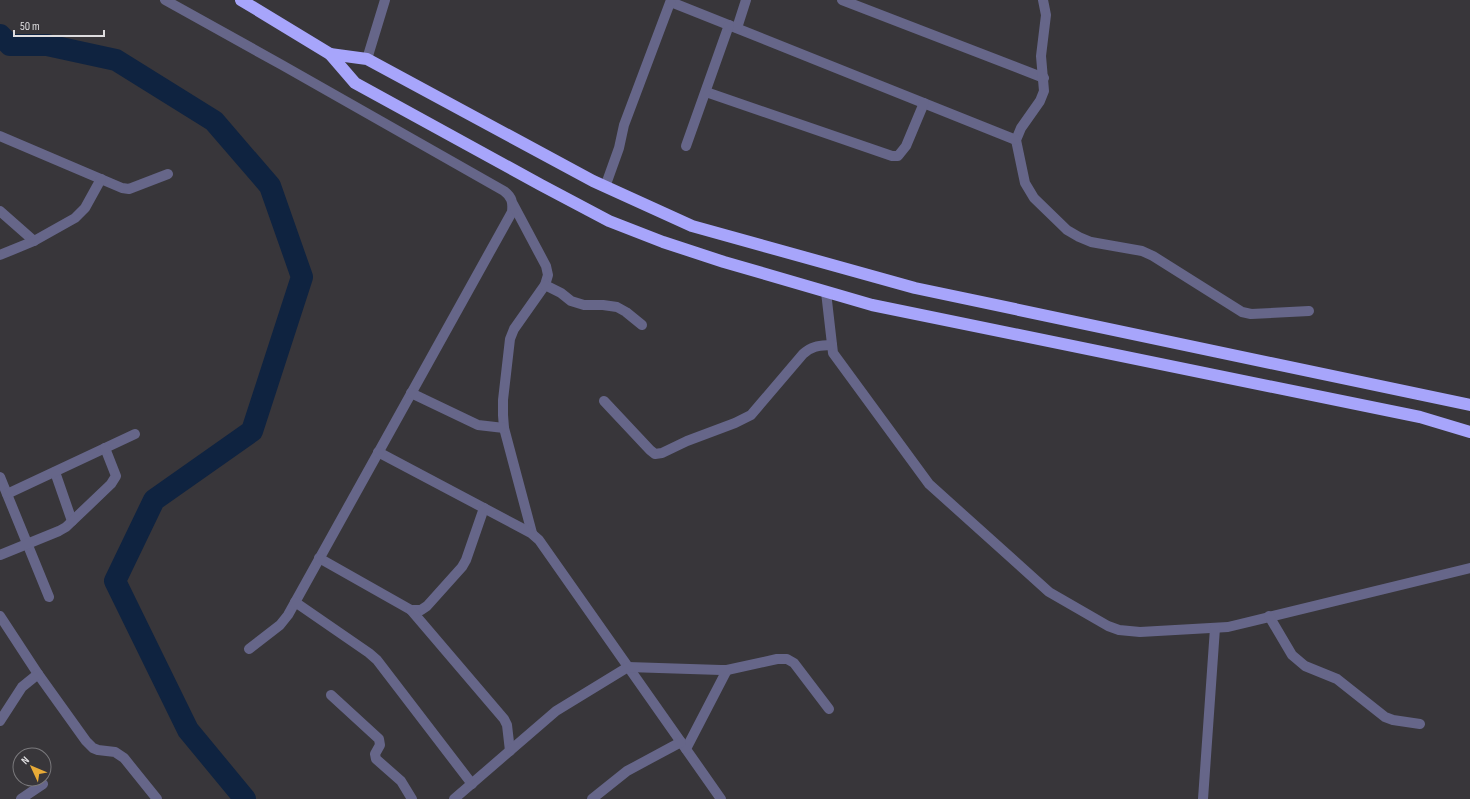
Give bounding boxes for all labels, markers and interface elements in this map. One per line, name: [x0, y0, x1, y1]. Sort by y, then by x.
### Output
scale bar: [14, 12, 104, 38]
text: 50 m: [20, 19, 40, 34]
north arrow: [12, 747, 52, 787]
text: N: [18, 754, 32, 767]

